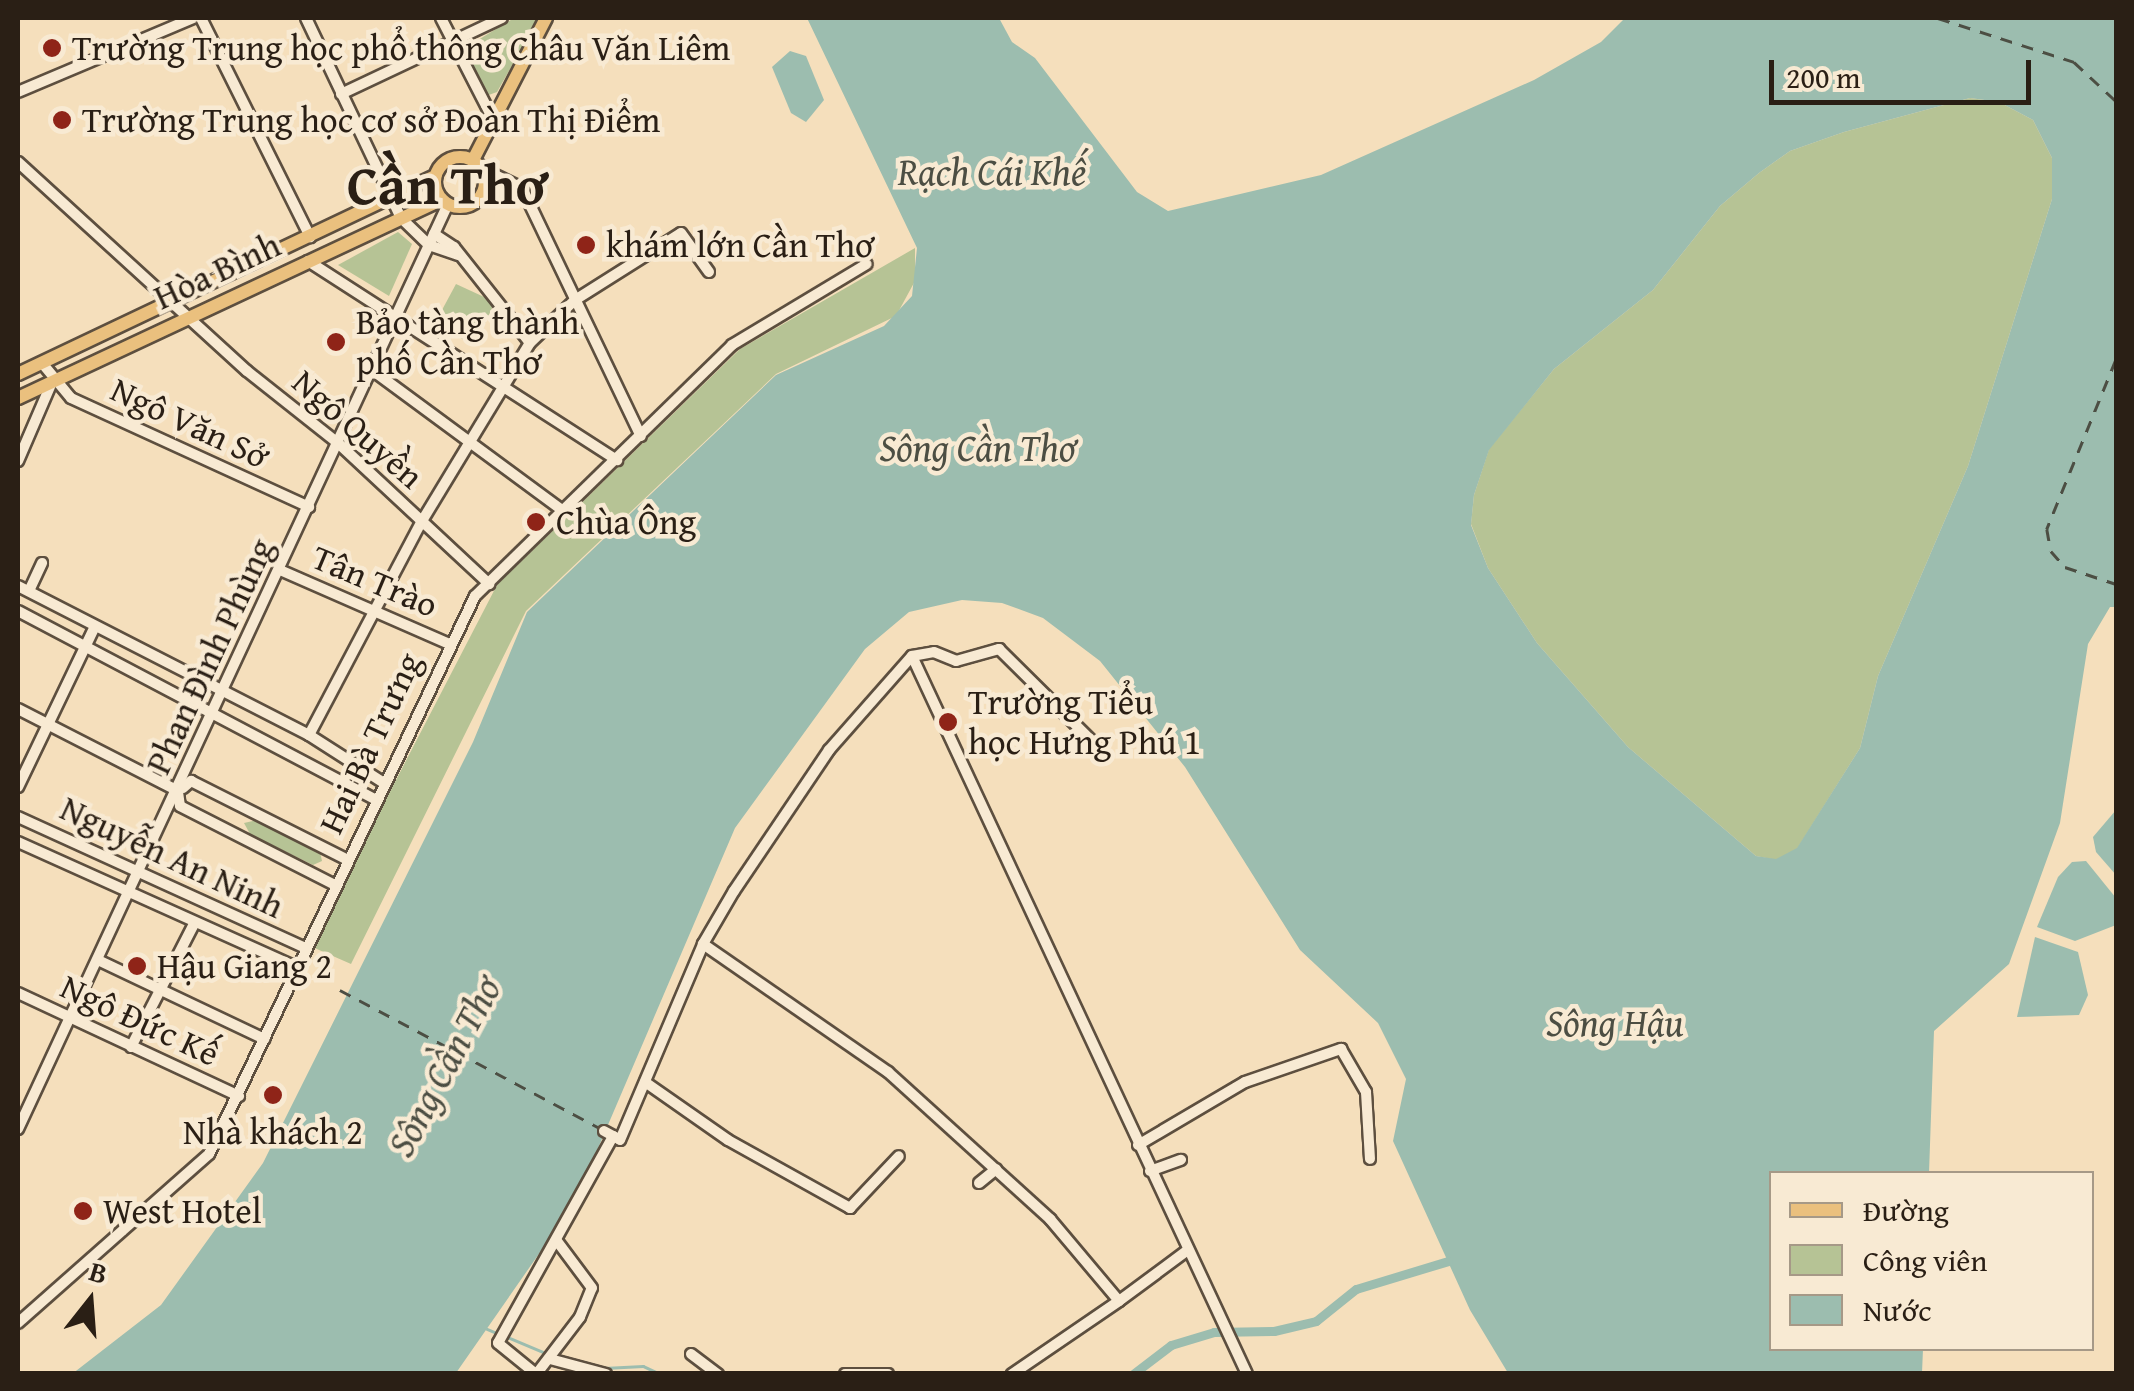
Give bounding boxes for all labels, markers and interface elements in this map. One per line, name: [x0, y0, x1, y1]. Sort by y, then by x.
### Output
place label: Trường Trung học phổ thông Châu Văn Liêm: [72, 27, 730, 69]
marker: Trường Trung học phổ thông Châu Văn Liêm: [41, 37, 63, 59]
scale bar: [1774, 40, 2036, 102]
text: 200 m: [1786, 55, 1860, 99]
place label: Trường Trung học cơ sở Đoàn Thị Điểm: [82, 99, 660, 141]
marker: Trường Trung học cơ sở Đoàn Thị Điểm: [51, 109, 73, 131]
water label: Rạch Cái Khế: [898, 149, 1086, 195]
district label: Cần Thơ: [347, 152, 549, 218]
street label: Hòa Bình: [147, 224, 287, 318]
place label: khám lớn Cần Thơ: [606, 224, 874, 266]
marker: khám lớn Cần Thơ: [575, 234, 597, 256]
place label: Bảo tàng thành phố Cần Thơ: [356, 301, 579, 383]
marker: Bảo tàng thành phố Cần Thơ: [325, 331, 347, 353]
street label: Ngô Quyền: [284, 361, 432, 497]
street label: Ngô Văn Sở: [104, 368, 276, 478]
water label: Sông Cần Thơ: [879, 425, 1077, 471]
place label: Chùa Ông: [556, 501, 696, 543]
marker: Chùa Ông: [525, 511, 547, 533]
street label: Phan Đình Phùng: [137, 532, 283, 780]
street label: Tân Trào: [306, 536, 444, 626]
street label: Hai Bà Trưng: [310, 646, 430, 840]
place label: Trường Tiểu học Hưng Phú 1: [968, 681, 1201, 763]
marker: Trường Tiểu học Hưng Phú 1: [937, 711, 959, 733]
street label: Nguyễn An Ninh: [54, 787, 290, 927]
place label: Hậu Giang 2: [157, 945, 332, 987]
marker: Hậu Giang 2: [126, 955, 148, 977]
street label: Ngô Đức Kế: [54, 965, 226, 1075]
water label: Sông Cần Thơ: [377, 968, 511, 1164]
water label: Sông Hậu: [1546, 1000, 1684, 1046]
marker: Nhà khách 2: [262, 1084, 284, 1106]
place label: Nhà khách 2: [183, 1111, 363, 1153]
legend: [1769, 1171, 2094, 1351]
text: Đường: [1863, 1188, 1949, 1232]
place label: West Hotel: [103, 1190, 261, 1232]
marker: West Hotel: [72, 1200, 94, 1222]
text: Công viên: [1863, 1238, 1987, 1282]
text: B: [85, 1250, 113, 1294]
north arrow: [40, 1251, 140, 1351]
text: Nước: [1863, 1288, 1932, 1332]

